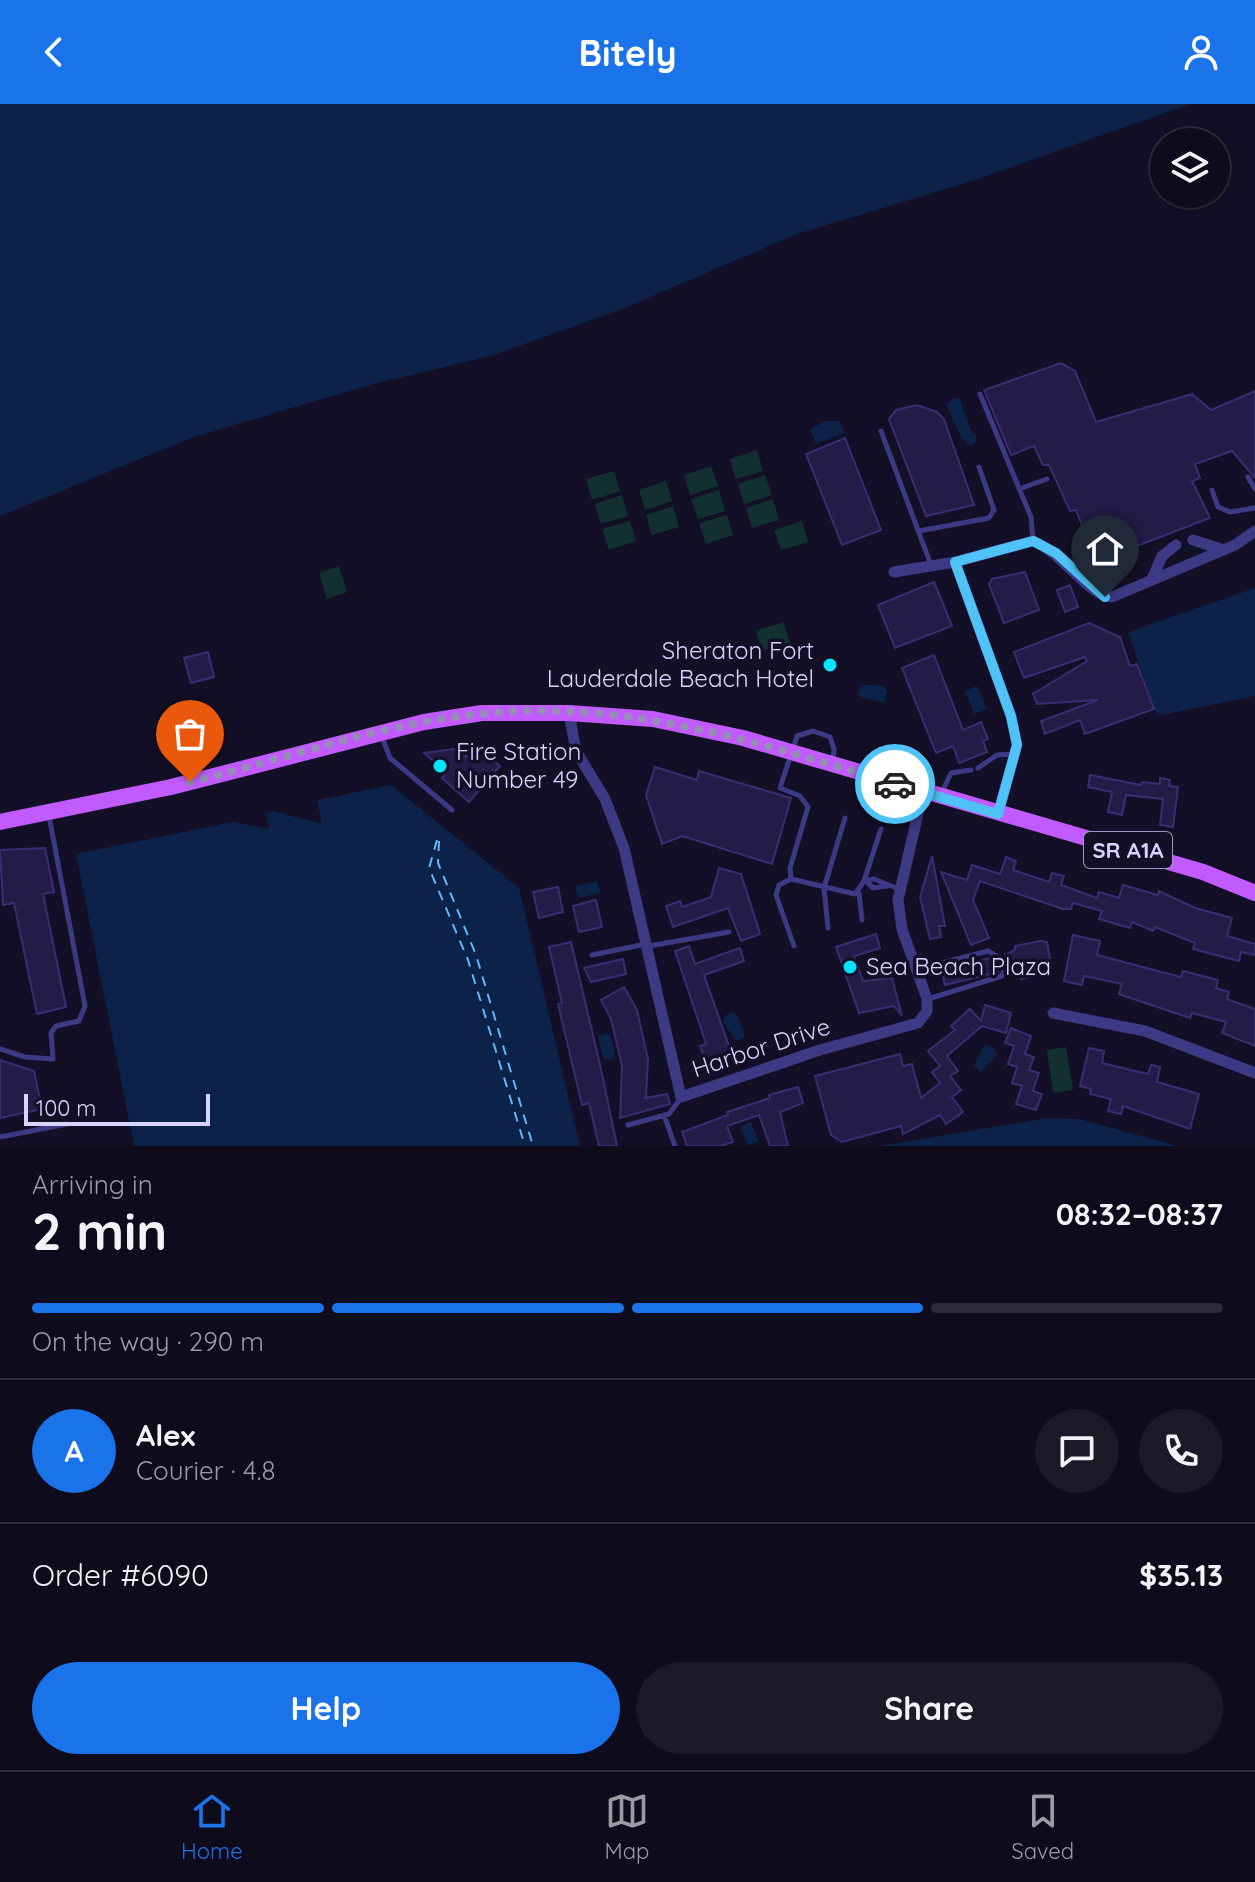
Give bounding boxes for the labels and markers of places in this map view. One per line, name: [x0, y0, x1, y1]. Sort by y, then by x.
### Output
pin: [1071, 515, 1139, 597]
place label: Sheraton Fort Lauderdale Beach Hotel: [547, 635, 814, 693]
marker: Sheraton Fort Lauderdale Beach Hotel: [821, 656, 839, 674]
pin: [156, 700, 224, 782]
place label: Fire Station Number 49: [456, 736, 581, 794]
marker: Fire Station Number 49: [431, 757, 449, 775]
place label: Sea Beach Plaza: [866, 951, 1051, 981]
marker: Sea Beach Plaza: [841, 958, 859, 976]

